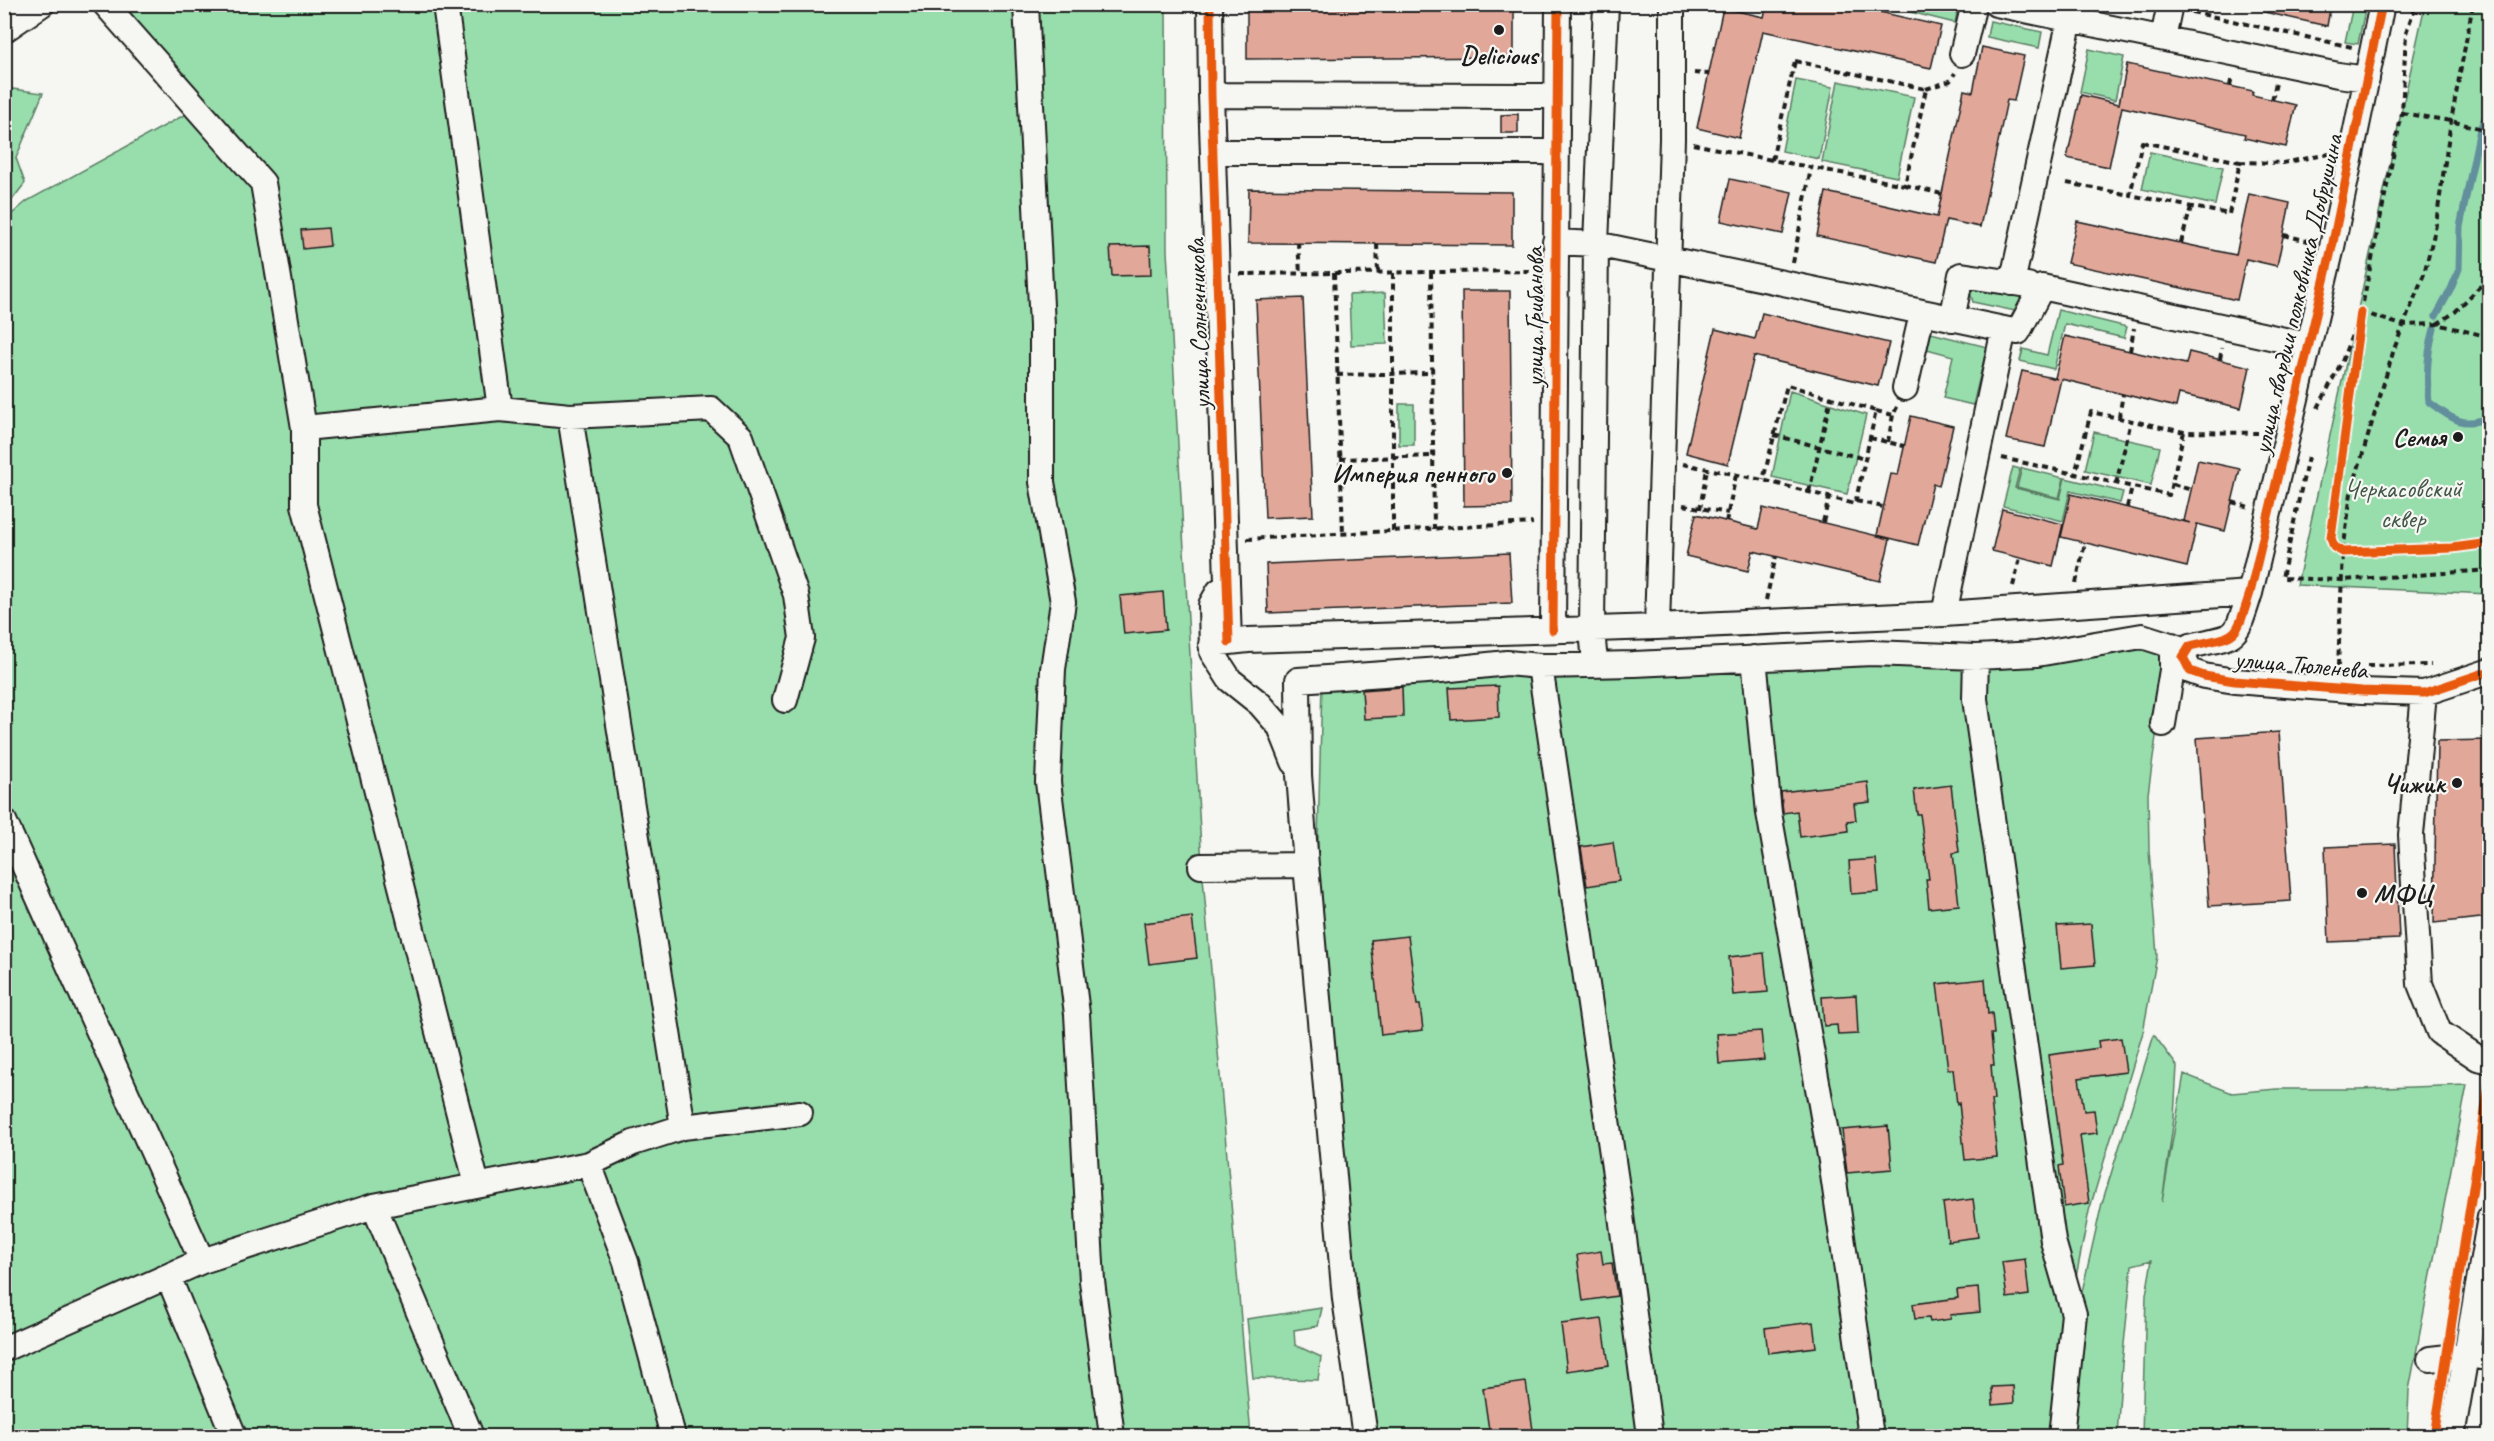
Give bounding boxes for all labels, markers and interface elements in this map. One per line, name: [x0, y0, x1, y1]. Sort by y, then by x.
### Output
marker: Delicious: [1492, 23, 1506, 37]
place label: Delicious: [1461, 39, 1540, 72]
street label: улица гвардии полковника Добрушина: [2244, 130, 2351, 459]
street label: улица Солнечникова: [1179, 237, 1218, 412]
street label: улица Грибанова: [1518, 245, 1551, 389]
place label: Семья: [2393, 421, 2448, 454]
marker: Семья: [2451, 430, 2465, 444]
place label: Империя пенного: [1332, 457, 1497, 490]
marker: Империя пенного: [1500, 466, 1514, 480]
park label: Черкасовский сквер: [2344, 472, 2464, 535]
street label: улица Тюленева: [2231, 642, 2370, 687]
place label: Чижик: [2383, 767, 2447, 800]
marker: Чижик: [2450, 776, 2464, 790]
place label: МФЦ: [2374, 877, 2435, 910]
marker: МФЦ: [2355, 886, 2369, 900]

